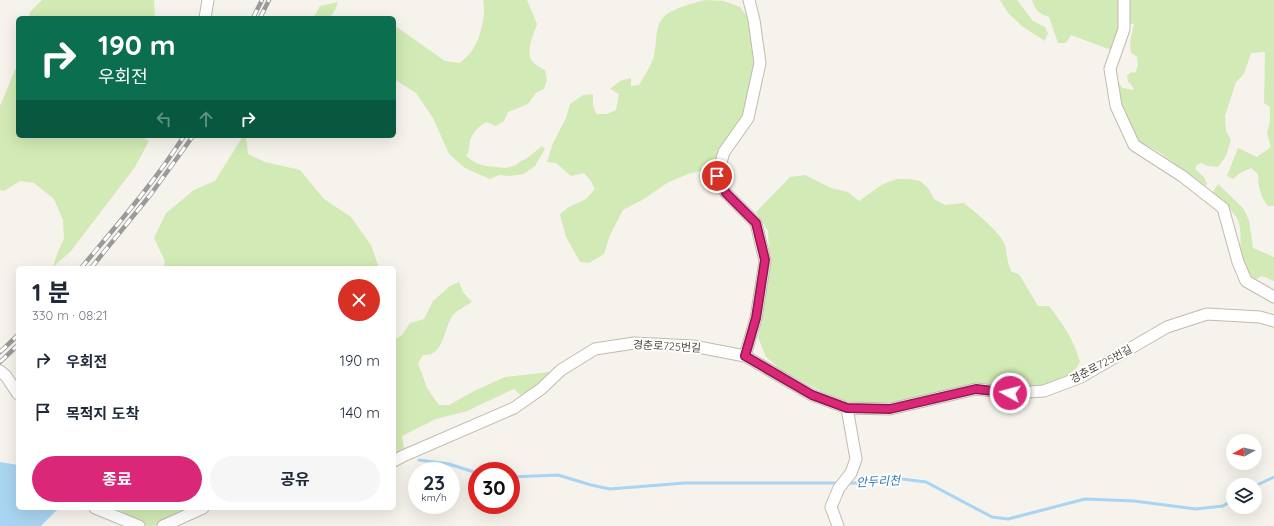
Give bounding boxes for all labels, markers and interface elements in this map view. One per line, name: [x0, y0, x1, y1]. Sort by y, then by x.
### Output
text: 190 m: [98, 27, 176, 62]
icon: right: [32, 32, 84, 84]
text: 우회전: [98, 65, 148, 88]
icon: left: [153, 108, 175, 130]
icon: ahead: [195, 108, 217, 130]
icon: right: [237, 108, 259, 130]
pin: [700, 159, 734, 193]
icon: arrive: [706, 165, 728, 187]
text: 1 분: [32, 277, 70, 307]
button: close: [338, 279, 380, 321]
text: 330 m · 08:21: [32, 307, 108, 323]
street label: 경춘로725번길: [633, 337, 701, 355]
street label: 경춘로725번길: [1068, 342, 1134, 386]
icon: right: [32, 349, 54, 371]
text: 190 m: [339, 351, 380, 370]
text: 우회전: [66, 352, 107, 371]
position arrow: [989, 372, 1031, 414]
icon: arrive: [32, 401, 54, 423]
text: 140 m: [340, 403, 380, 422]
text: 목적지 도착: [66, 404, 139, 423]
north arrow: [1226, 434, 1262, 470]
map controls: [1226, 434, 1262, 514]
button: 종료: [32, 456, 202, 502]
button: 공유: [210, 456, 380, 502]
speed limit sign: 30: [468, 462, 520, 514]
text: 23: [423, 470, 445, 495]
water label: 안두리천: [856, 472, 902, 490]
button: layers: [1226, 478, 1262, 514]
text: km/h: [421, 491, 447, 504]

